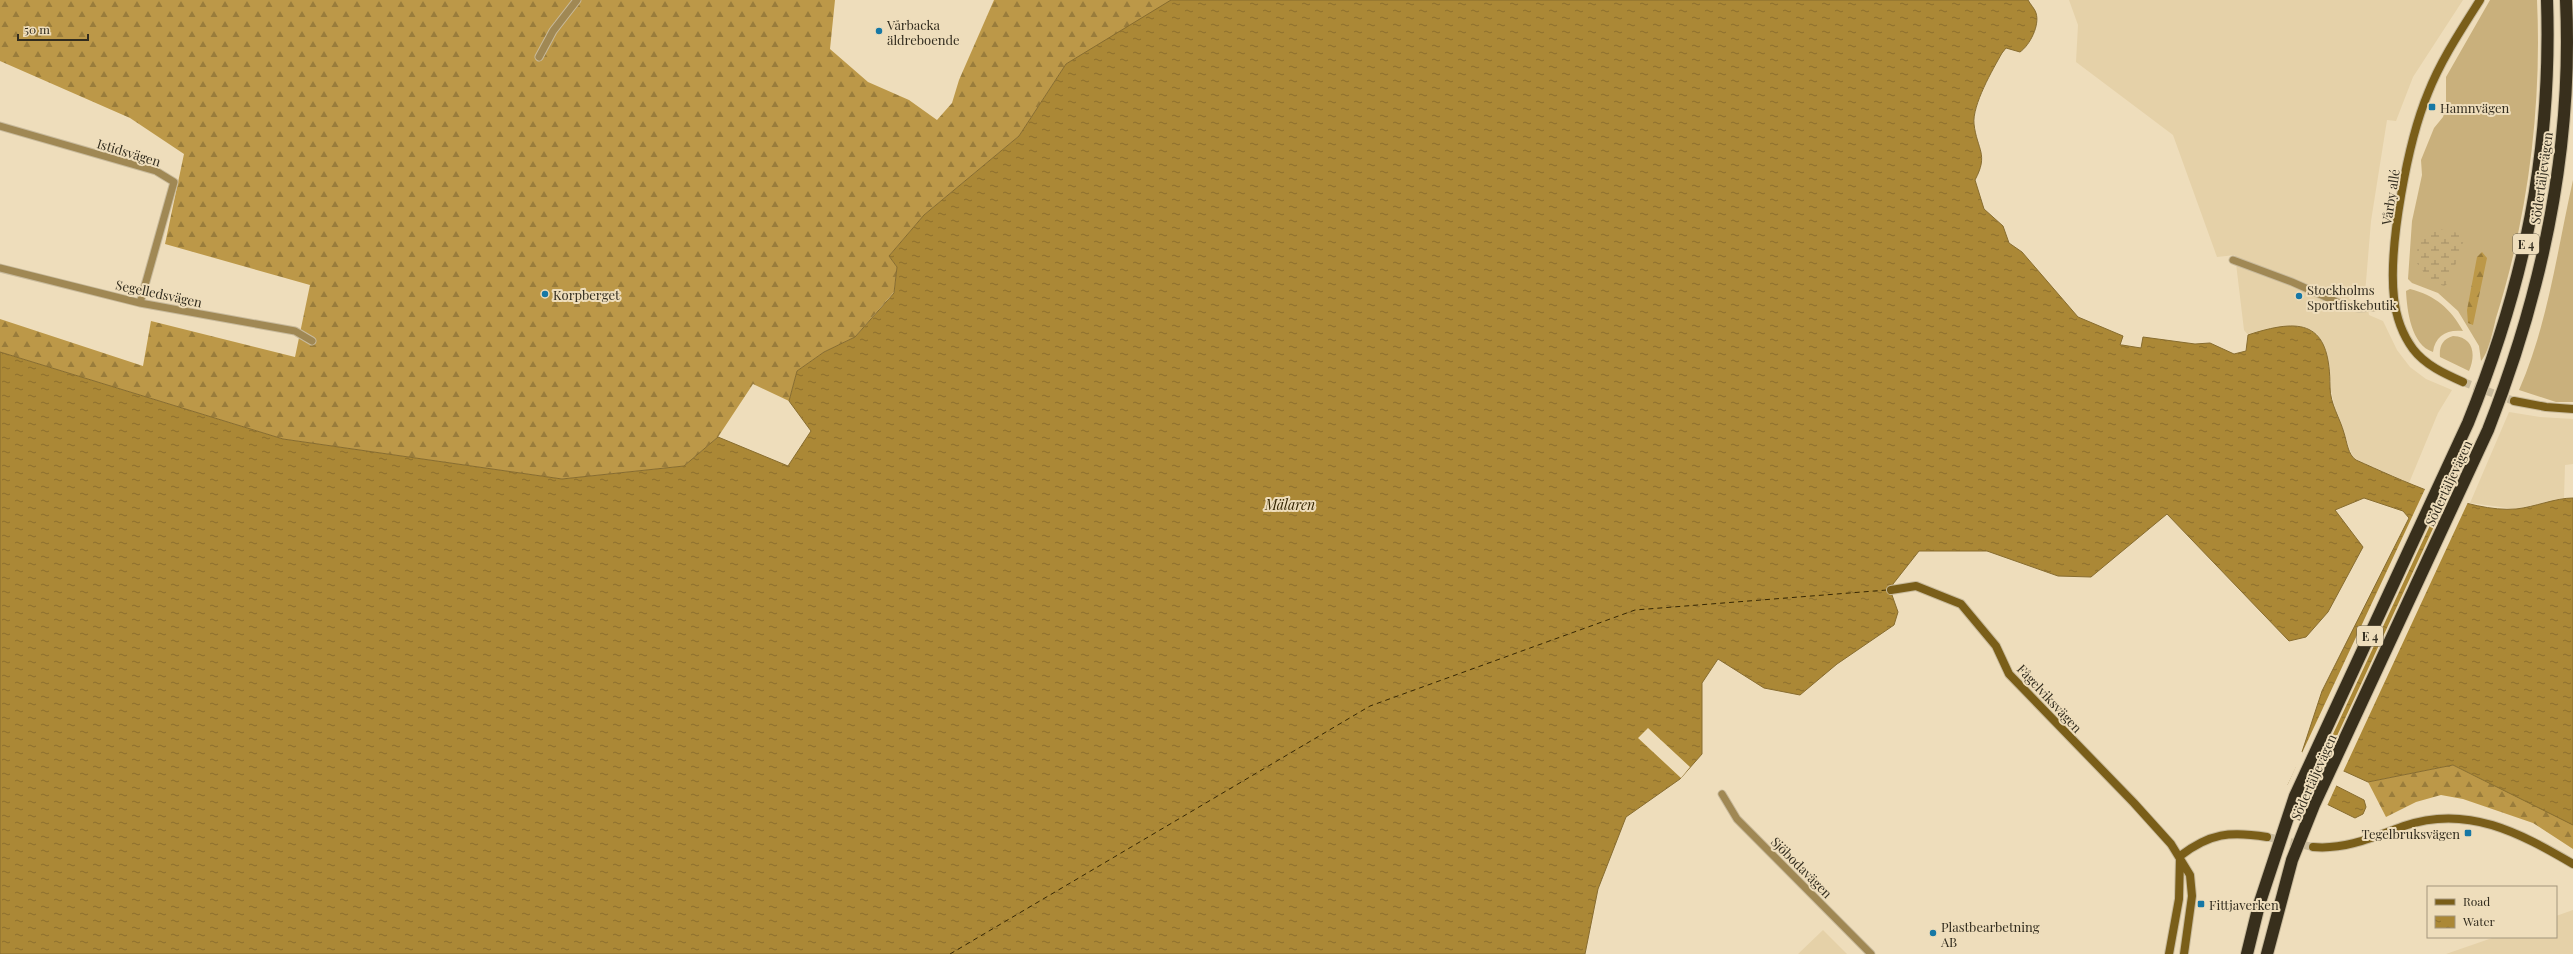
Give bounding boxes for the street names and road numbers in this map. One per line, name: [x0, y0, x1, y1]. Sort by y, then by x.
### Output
street label: Södertäljevägen: [2526, 131, 2556, 225]
street label: Istidsvägen: [95, 134, 163, 170]
street label: Vårby allé: [2377, 167, 2403, 227]
road number: E 4: [2513, 234, 2539, 254]
street label: Segelledsvägen: [114, 276, 204, 311]
street label: Södertäljevägen: [2421, 437, 2475, 529]
road number: E 4: [2357, 626, 2383, 646]
street label: Fågelviksvägen: [2014, 660, 2086, 736]
street label: Södertäljevägen: [2286, 731, 2340, 823]
street label: Sjöbodavägen: [1768, 833, 1836, 901]

